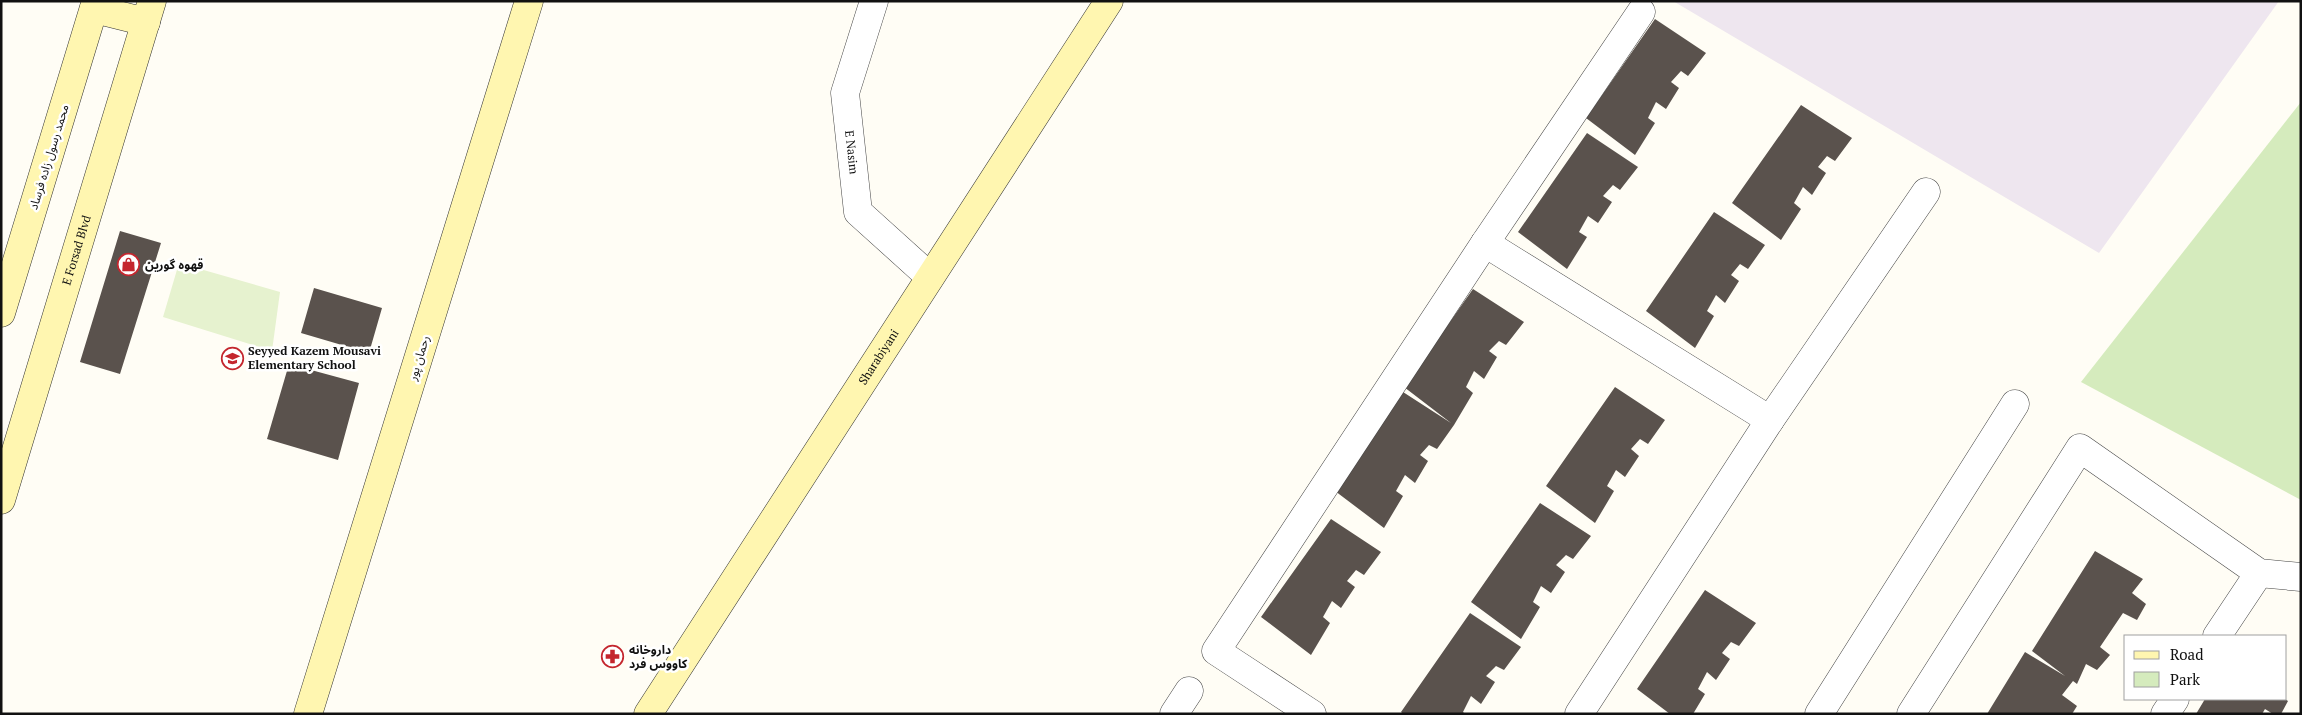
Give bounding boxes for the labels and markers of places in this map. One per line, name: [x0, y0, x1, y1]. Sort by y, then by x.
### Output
shop icon: قهوه گورین: [117, 253, 141, 277]
place label: قهوه گورین: [145, 257, 203, 272]
place label: Seyyed Kazem Mousavi Elementary School: [248, 343, 381, 372]
school or university icon: Seyyed Kazem Mousavi Elementary School: [220, 346, 244, 370]
place label: داروخانه کاووس فرد: [629, 642, 688, 671]
pharmacy icon: داروخانه کاووس فرد: [601, 645, 625, 669]

